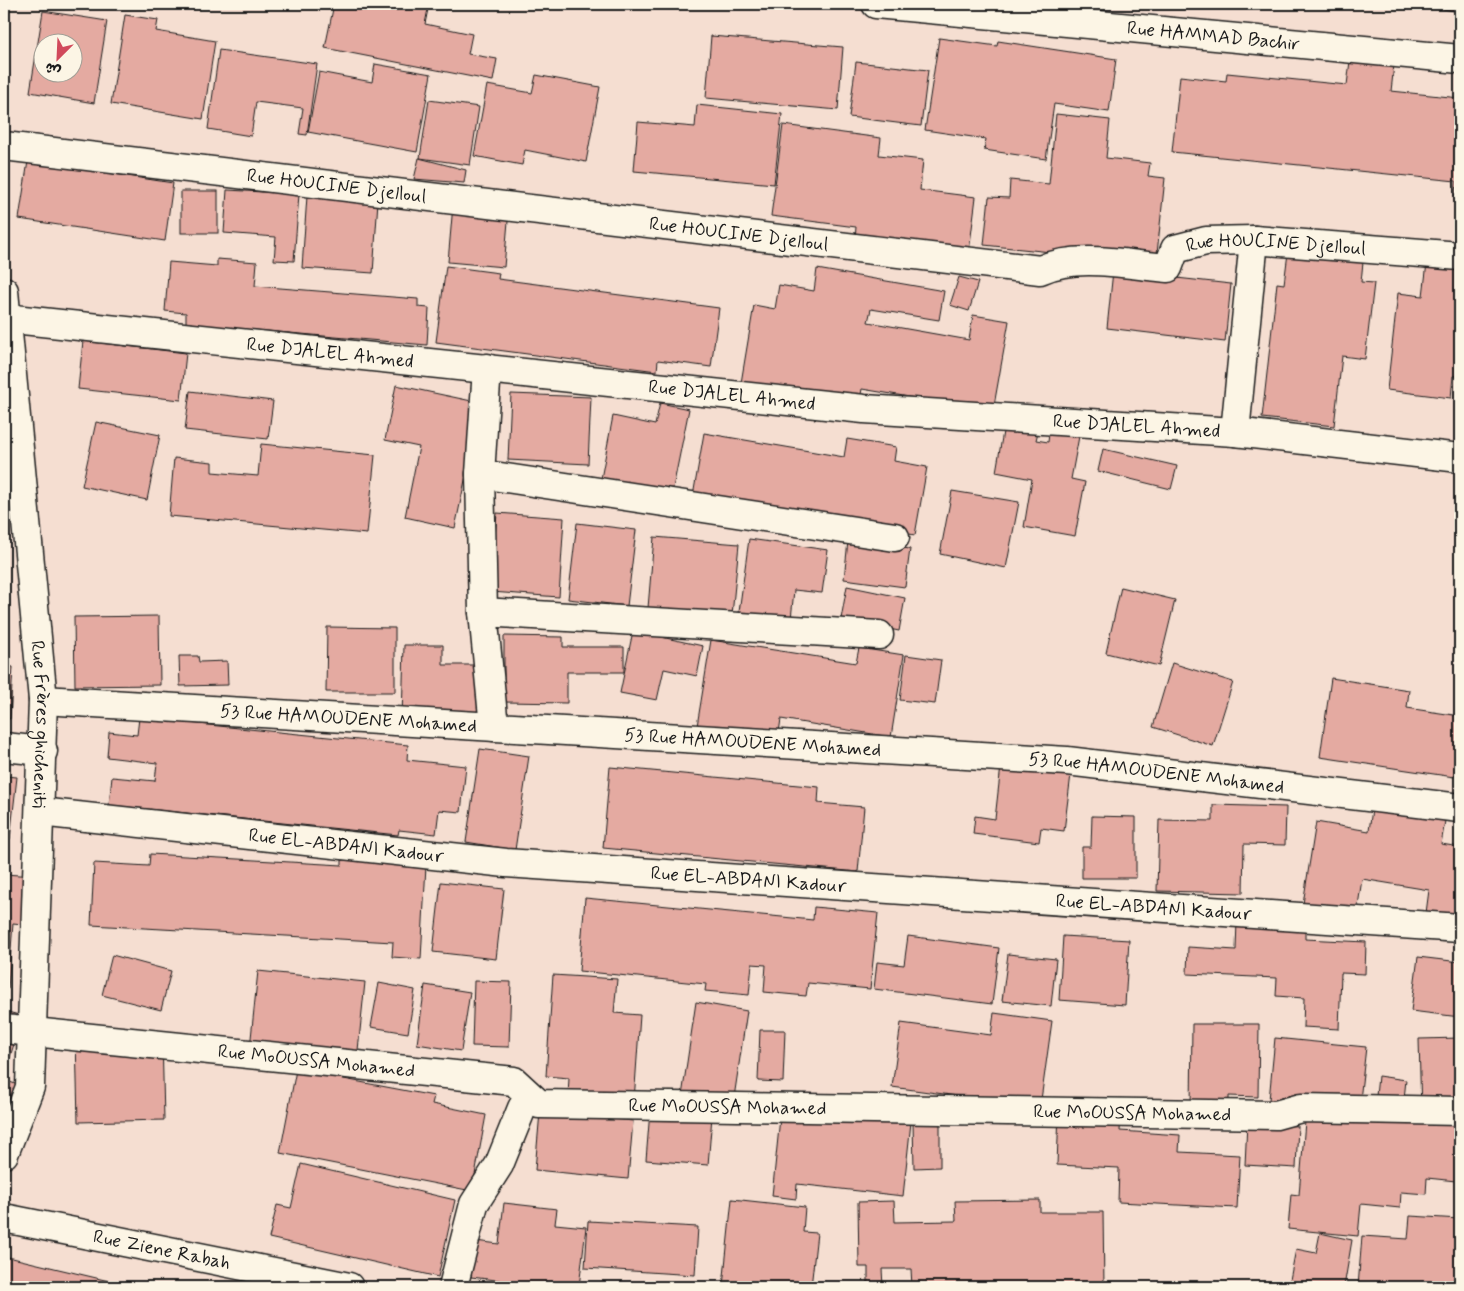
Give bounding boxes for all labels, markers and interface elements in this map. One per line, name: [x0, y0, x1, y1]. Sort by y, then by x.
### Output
street label: Rue HAMMAD Bachir: [1126, 15, 1301, 56]
north arrow: [32, 32, 82, 82]
text: ش: [42, 58, 64, 80]
street label: Rue HOUCINE Djelloul: [246, 163, 428, 209]
street label: Rue HOUCINE Djelloul: [648, 211, 830, 257]
street label: Rue HOUCINE Djelloul: [1183, 227, 1367, 261]
street label: Rue DJALEL Ahmed: [245, 331, 415, 374]
street label: Rue DJALEL Ahmed: [647, 374, 817, 416]
street label: Rue DJALEL Ahmed: [1052, 408, 1221, 444]
street label: Rue Frères ghicheniti: [25, 639, 55, 809]
street label: 53 Rue HAMOUDENE Mohamed: [219, 698, 478, 738]
street label: 53 Rue HAMOUDENE Mohamed: [624, 722, 882, 762]
street label: 53 Rue HAMOUDENE Mohamed: [1028, 746, 1286, 799]
street label: Rue EL-ABDANI Kadour: [247, 822, 445, 869]
street label: Rue EL-ABDANI Kadour: [650, 860, 848, 899]
street label: Rue EL-ABDANI Kadour: [1055, 888, 1253, 926]
street label: Rue MoOUSSA Mohamed: [217, 1038, 416, 1083]
street label: Rue MoOUSSA Mohamed: [628, 1093, 827, 1121]
street label: Rue MoOUSSA Mohamed: [1033, 1099, 1232, 1127]
street label: Rue Ziene Rabah: [91, 1224, 233, 1276]

